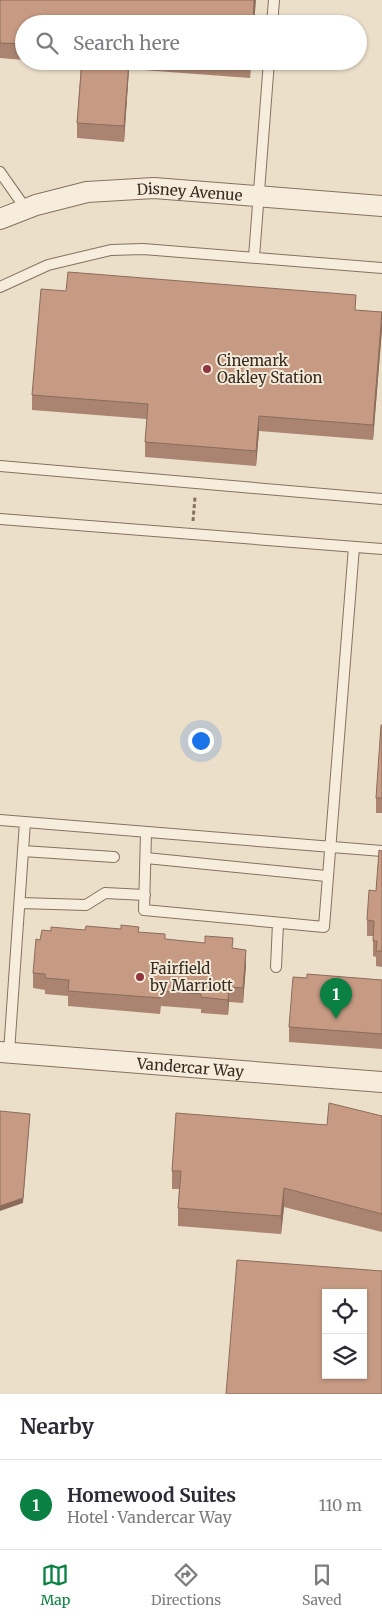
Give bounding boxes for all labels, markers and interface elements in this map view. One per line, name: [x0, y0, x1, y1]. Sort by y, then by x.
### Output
search box: [15, 15, 367, 70]
icon: search: [33, 29, 61, 57]
text: Search here: [73, 31, 180, 55]
street label: Disney Avenue: [136, 178, 243, 204]
place label: Cinemark Oakley Station: [217, 351, 322, 387]
marker: Cinemark Oakley Station: [201, 363, 213, 375]
your location: [188, 728, 214, 754]
place label: Fairfield by Marriott: [149, 959, 233, 995]
marker: Fairfield by Marriott: [134, 971, 146, 983]
pin: 1: [320, 978, 352, 1019]
street label: Vandercar Way: [135, 1053, 245, 1081]
map controls: [322, 1289, 367, 1379]
button: locate: [322, 1289, 367, 1334]
button: layers: [322, 1334, 367, 1379]
text: Nearby: [20, 1413, 94, 1440]
text: Homewood Suites: [67, 1483, 236, 1507]
text: 1: [32, 1495, 40, 1515]
text: 110 m: [319, 1495, 362, 1515]
text: Hotel · Vandercar Way: [67, 1507, 232, 1527]
tab: Map: [40, 1561, 70, 1609]
tab: Directions: [151, 1561, 221, 1609]
tab: Saved: [302, 1561, 342, 1609]

